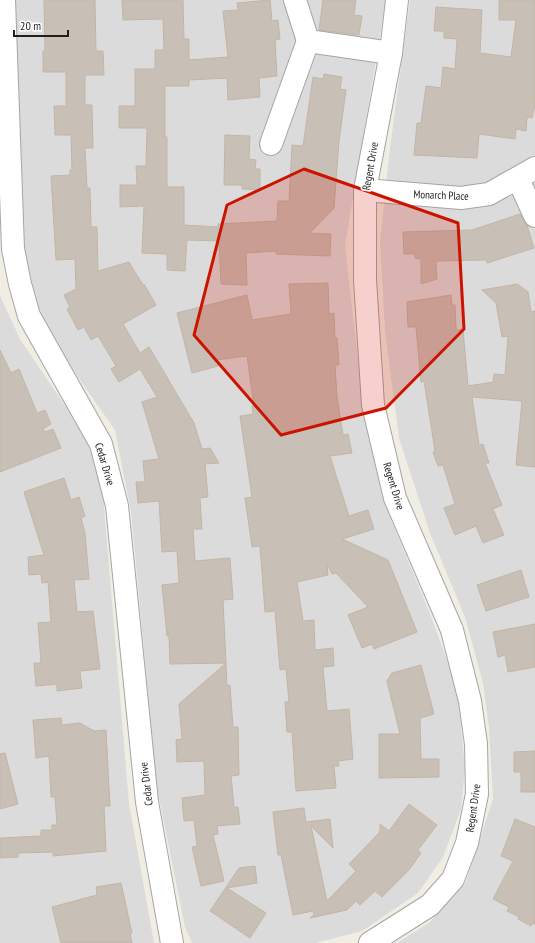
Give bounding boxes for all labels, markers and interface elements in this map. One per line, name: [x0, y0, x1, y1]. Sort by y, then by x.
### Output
scale bar: [14, 12, 68, 38]
text: 20 m: [20, 18, 41, 33]
street label: Regent Drive: [359, 140, 381, 191]
street label: Monarch Place: [413, 187, 469, 203]
street label: Cedar Drive: [92, 441, 118, 487]
street label: Regent Drive: [380, 461, 408, 512]
street label: Cedar Drive: [136, 761, 156, 807]
street label: Regent Drive: [463, 782, 483, 833]

